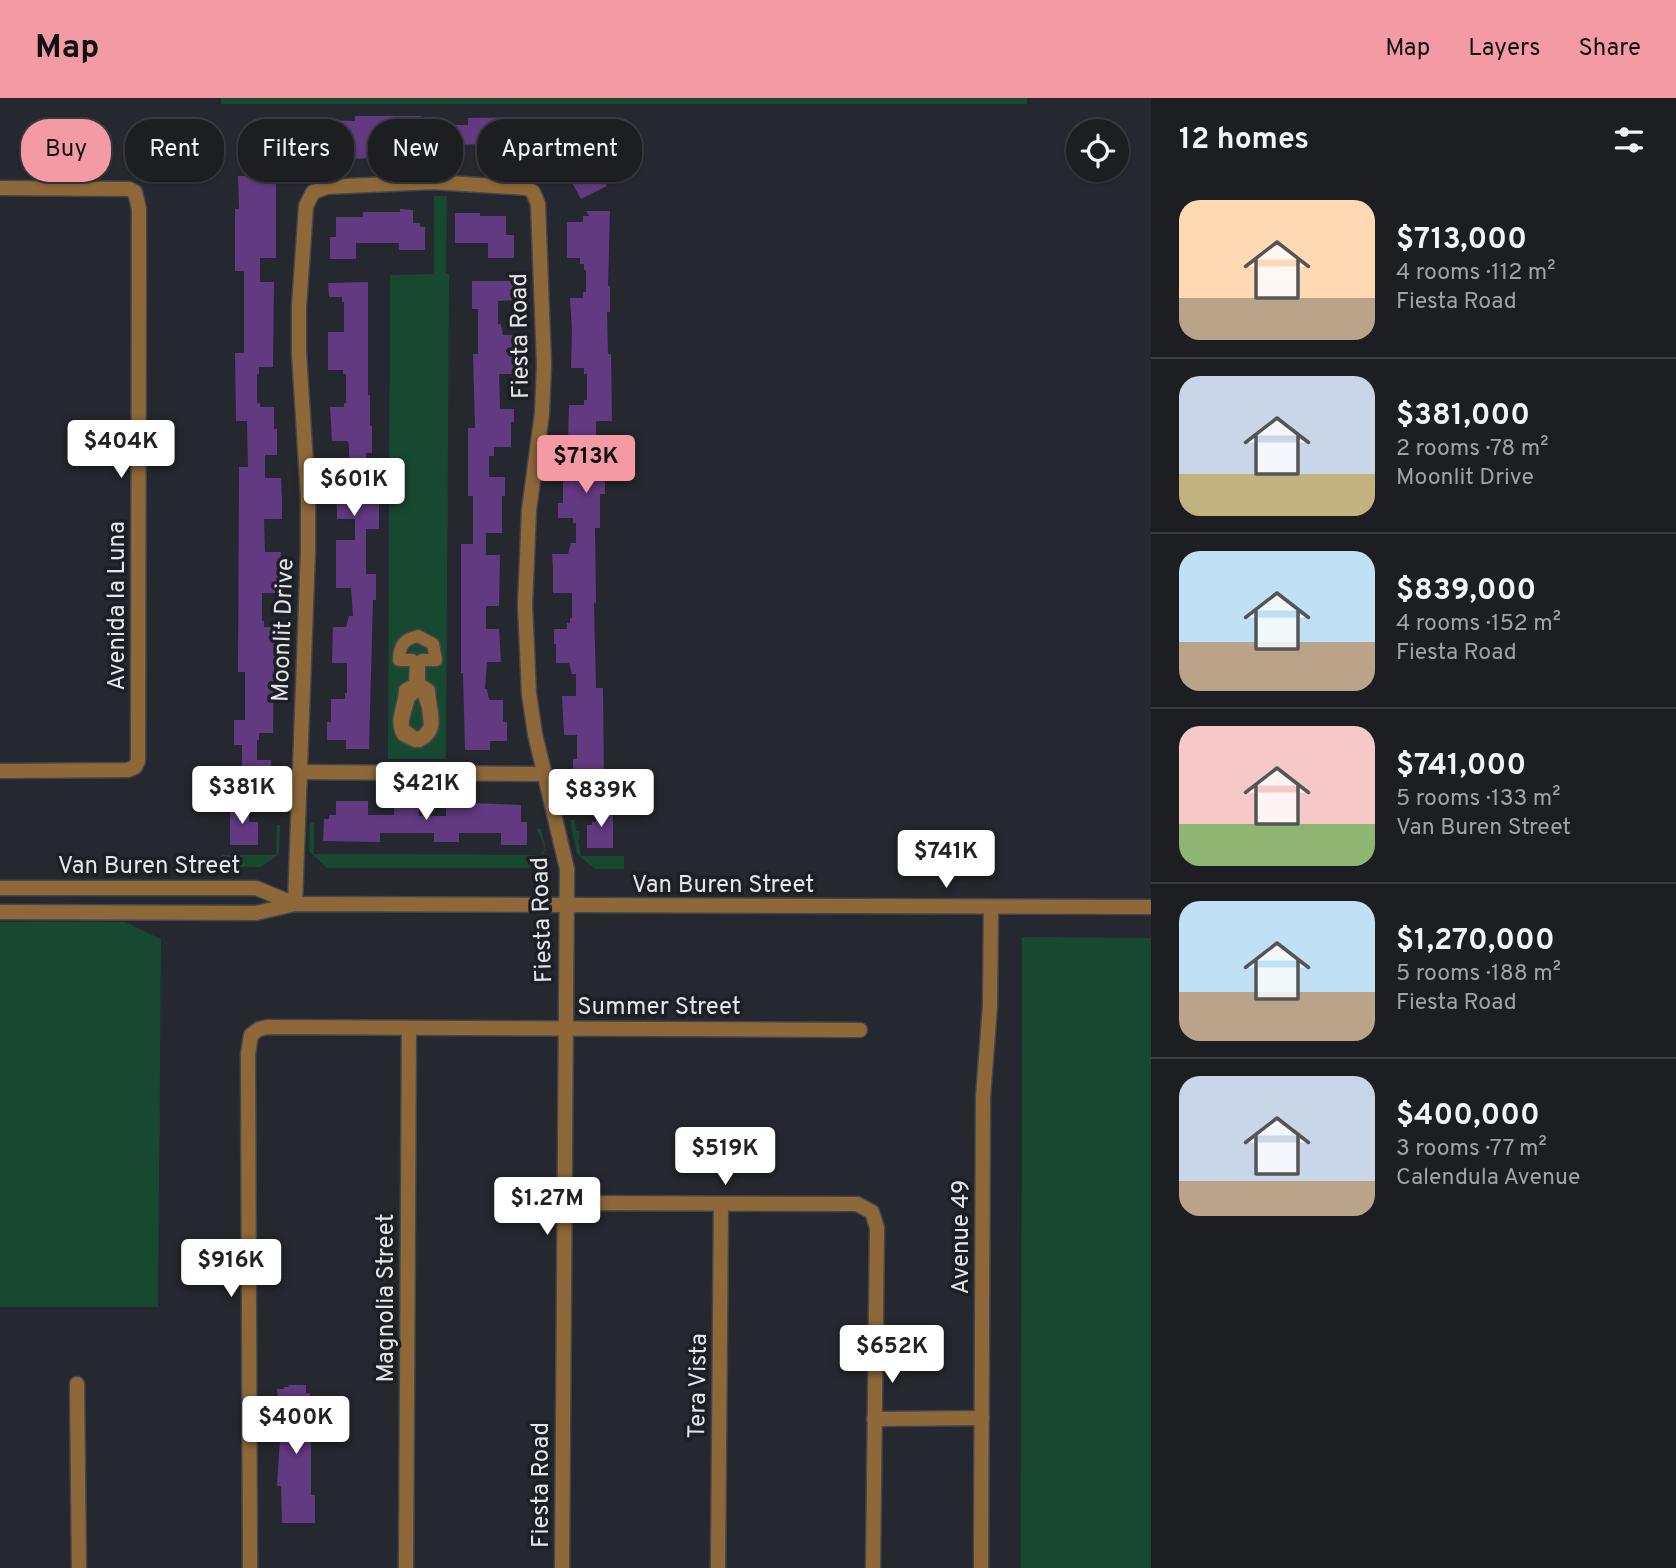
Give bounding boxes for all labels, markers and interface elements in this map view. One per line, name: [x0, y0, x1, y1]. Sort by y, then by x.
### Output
text: Map: [35, 28, 99, 70]
text: Map: [1385, 34, 1430, 64]
text: Layers: [1468, 34, 1540, 64]
text: Share: [1578, 34, 1641, 64]
chip: Buy: [21, 119, 111, 182]
chip: Rent: [125, 119, 224, 182]
chip: Filters: [238, 119, 354, 182]
chip: New: [368, 119, 463, 182]
chip: Apartment: [477, 119, 642, 182]
map controls: [1066, 119, 1129, 182]
button: locate: [1066, 119, 1129, 182]
icon: filters: [1610, 121, 1648, 159]
text: 12 homes: [1179, 122, 1309, 159]
text: $713,000: [1396, 222, 1527, 259]
icon: home: [1235, 228, 1319, 312]
text: 4 rooms · 112 m²: [1396, 259, 1556, 288]
street label: Fiesta Road: [505, 273, 537, 399]
text: Fiesta Road: [1396, 288, 1517, 317]
text: $381,000: [1396, 398, 1530, 435]
icon: home: [1235, 404, 1319, 488]
pin: $404K: [72, 420, 170, 480]
text: $404K: [84, 428, 158, 457]
text: 2 rooms · 78 m²: [1396, 435, 1549, 464]
pin: $713K: [537, 436, 635, 495]
text: $713K: [553, 443, 619, 472]
pin: $601K: [305, 458, 403, 518]
text: Moonlit Drive: [1396, 464, 1534, 493]
text: $601K: [320, 466, 388, 495]
street label: Avenida la Luna: [103, 521, 133, 691]
street label: Moonlit Drive: [266, 558, 301, 702]
text: $839,000: [1396, 573, 1536, 610]
icon: home: [1235, 579, 1319, 663]
text: 4 rooms · 152 m²: [1396, 610, 1561, 639]
text: Fiesta Road: [1396, 639, 1517, 668]
text: $741,000: [1396, 748, 1526, 785]
icon: home: [1235, 754, 1319, 838]
pin: $421K: [377, 762, 475, 822]
pin: $381K: [193, 766, 291, 826]
text: $421K: [392, 770, 460, 799]
pin: $839K: [552, 770, 650, 829]
text: $381K: [208, 774, 276, 803]
text: $839K: [565, 777, 637, 806]
text: 5 rooms · 133 m²: [1396, 785, 1561, 814]
text: Van Buren Street: [1396, 814, 1571, 843]
pin: $741K: [897, 830, 995, 890]
text: $741K: [914, 838, 978, 867]
street label: Van Buren Street: [58, 852, 240, 882]
street label: Fiesta Road: [526, 856, 560, 983]
street label: Van Buren Street: [632, 871, 814, 901]
text: $1,270,000: [1396, 923, 1555, 960]
icon: home: [1235, 929, 1319, 1013]
text: 5 rooms · 188 m²: [1396, 960, 1561, 989]
text: Fiesta Road: [1396, 989, 1517, 1018]
street label: Summer Street: [577, 993, 741, 1023]
text: $400,000: [1396, 1098, 1540, 1135]
icon: home: [1235, 1104, 1319, 1188]
pin: $519K: [676, 1128, 774, 1187]
text: $519K: [691, 1135, 759, 1164]
text: 3 rooms · 77 m²: [1396, 1135, 1547, 1164]
text: Calendula Avenue: [1396, 1164, 1580, 1193]
pin: $1.27M: [490, 1178, 604, 1237]
street label: Avenue 49: [947, 1180, 977, 1294]
text: $1.27M: [510, 1185, 584, 1214]
street label: Magnolia Street: [372, 1213, 402, 1383]
pin: $916K: [182, 1240, 280, 1299]
text: $916K: [197, 1247, 265, 1276]
pin: $652K: [843, 1326, 941, 1385]
street label: Tera Vista: [683, 1333, 715, 1439]
text: $652K: [856, 1333, 928, 1362]
pin: $400K: [247, 1396, 345, 1456]
text: $400K: [258, 1404, 334, 1433]
street label: Fiesta Road: [527, 1422, 557, 1548]

